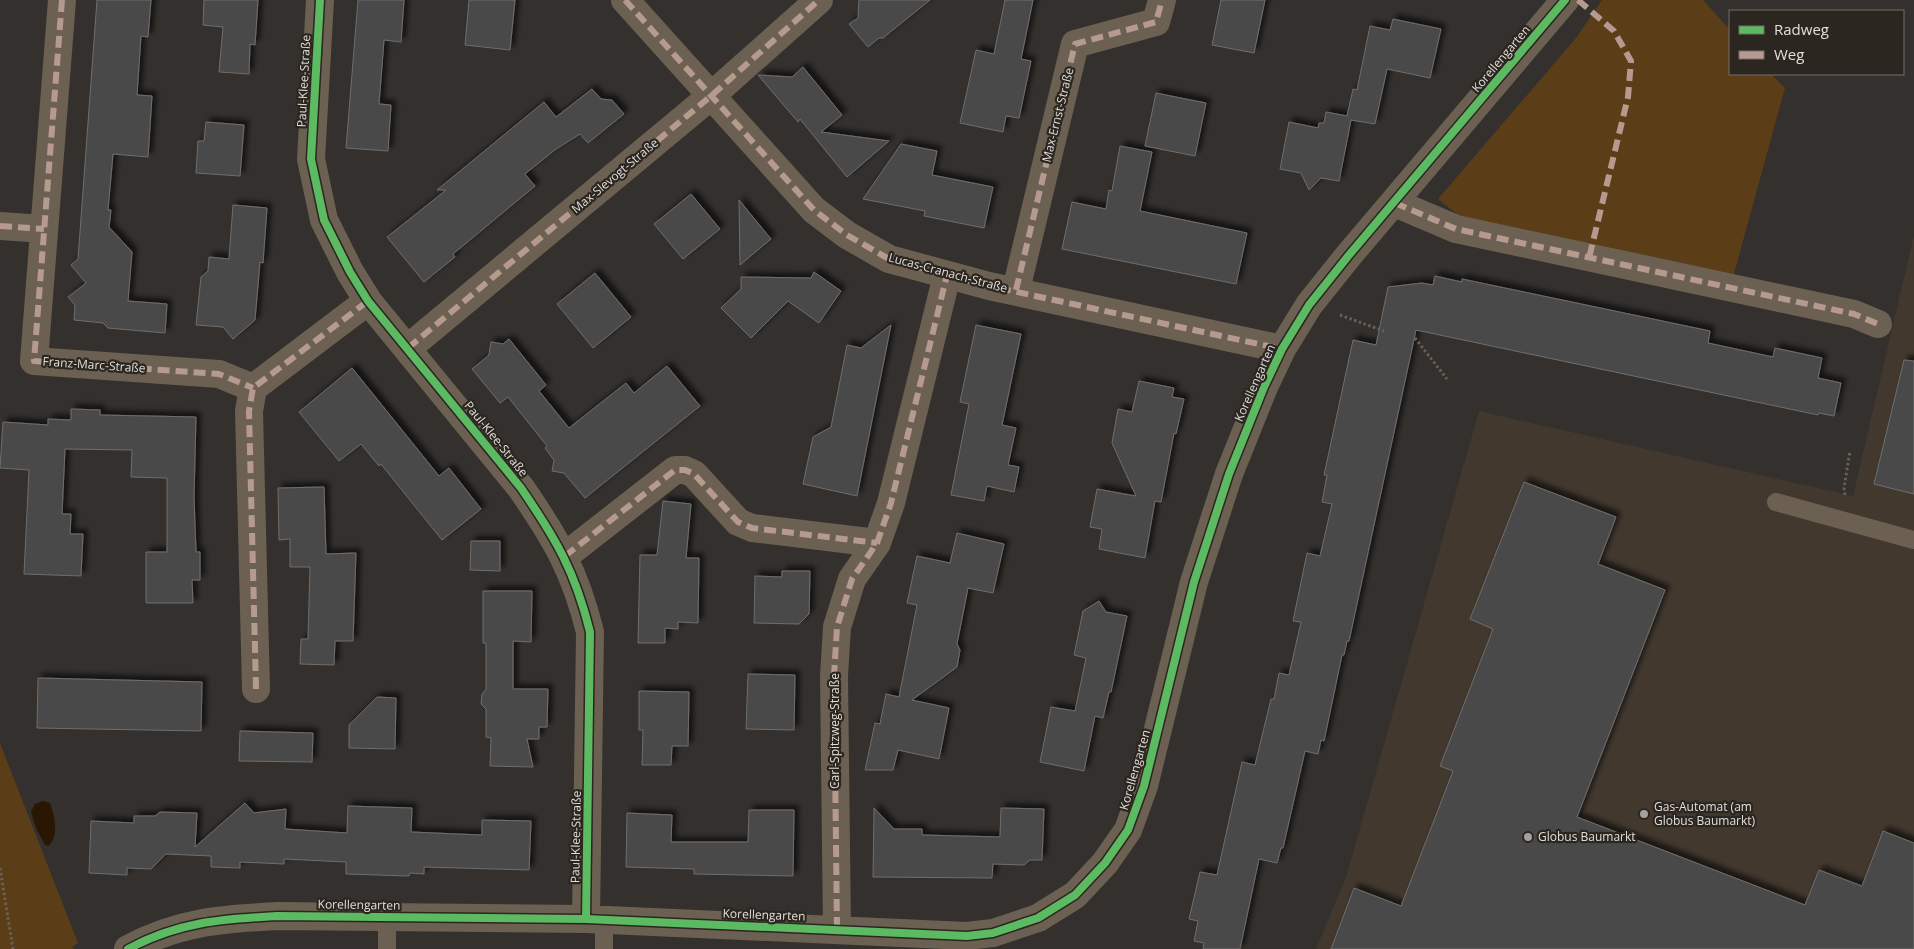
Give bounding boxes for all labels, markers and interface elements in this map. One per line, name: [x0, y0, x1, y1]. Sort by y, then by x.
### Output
legend: [1729, 10, 1904, 75]
text: Radweg: [1774, 19, 1829, 39]
street label: Korellengarten: [1467, 21, 1534, 96]
street label: Paul-Klee-Straße: [293, 34, 314, 128]
text: Weg: [1774, 44, 1804, 64]
street label: Max-Ernst-Straße: [1038, 65, 1078, 164]
street label: Max-Slevogt-Straße: [568, 134, 662, 217]
street label: Lucas-Cranach-Straße: [887, 248, 1010, 297]
street label: Korellengarten: [1230, 342, 1279, 424]
street label: Franz-Marc-Straße: [42, 352, 146, 377]
street label: Paul-Klee-Straße: [461, 397, 532, 480]
street label: Carl-Spitzweg-Straße: [826, 673, 843, 789]
street label: Korellengarten: [1115, 728, 1154, 812]
street label: Paul-Klee-Straße: [566, 790, 585, 883]
place label: Gas-Automat (am Globus Baumarkt): [1654, 798, 1756, 829]
marker: Gas-Automat (am Globus Baumarkt): [1638, 808, 1650, 820]
place label: Globus Baumarkt: [1538, 828, 1636, 845]
marker: Globus Baumarkt: [1522, 831, 1534, 843]
street label: Korellengarten: [317, 895, 401, 914]
street label: Korellengarten: [722, 905, 806, 924]

